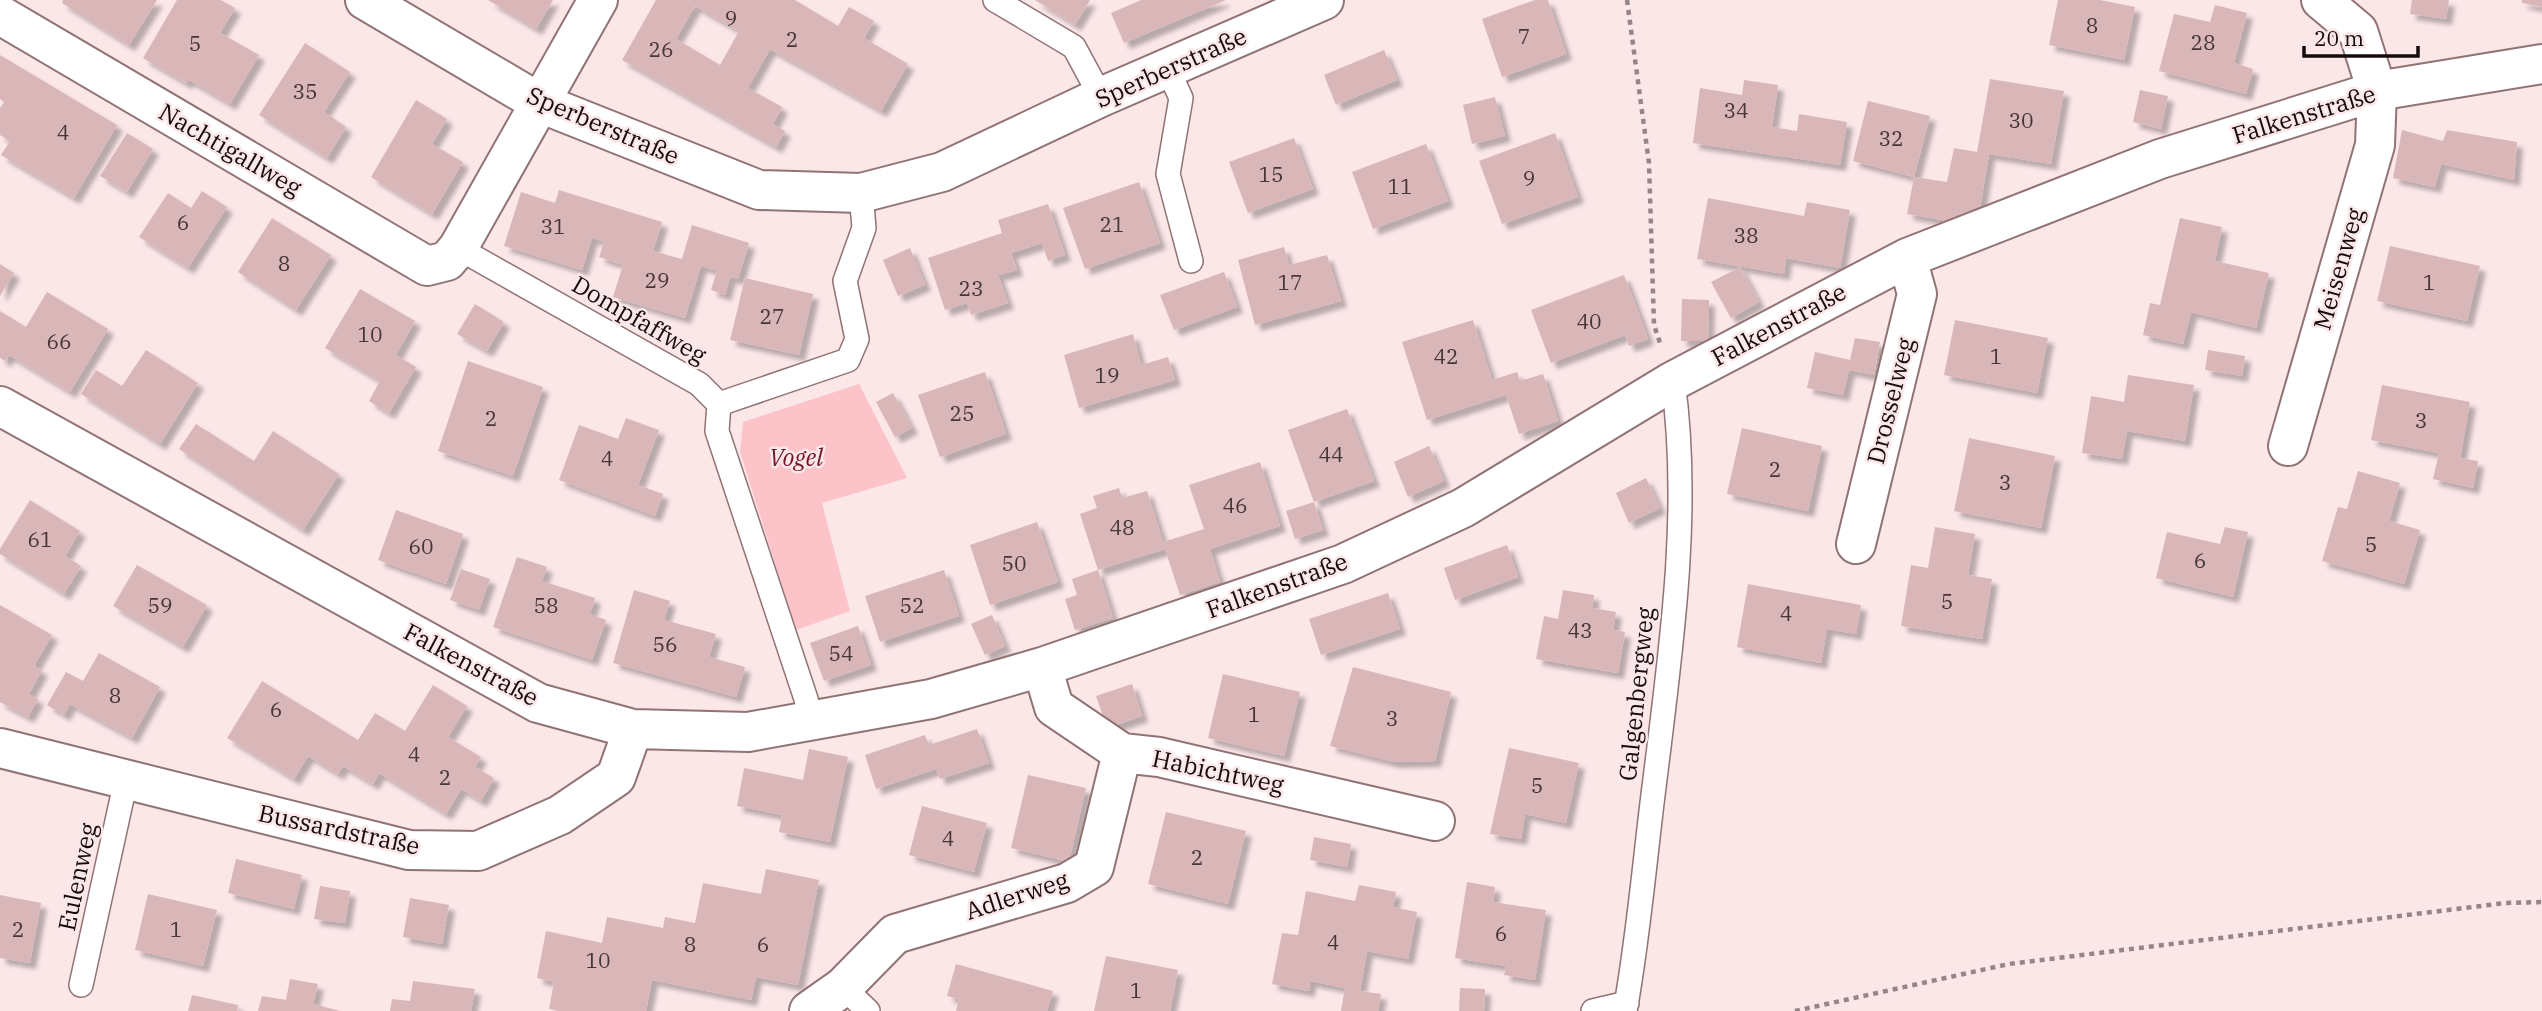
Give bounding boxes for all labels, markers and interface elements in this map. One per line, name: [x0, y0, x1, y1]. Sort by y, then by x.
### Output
house number: 9: [725, 4, 737, 32]
house number: 8: [2086, 11, 2098, 39]
scale bar: [2304, 14, 2418, 58]
street label: Sperberstraße: [1090, 19, 1251, 115]
house number: 7: [1518, 22, 1530, 50]
text: 20 m: [2314, 24, 2364, 52]
house number: 2: [786, 25, 798, 53]
house number: 28: [2190, 28, 2216, 56]
house number: 5: [189, 29, 201, 57]
house number: 26: [648, 35, 674, 63]
house number: 35: [292, 77, 318, 105]
street label: Falkenstraße: [2228, 77, 2379, 151]
street label: Sperberstraße: [522, 79, 684, 172]
street label: Nachtigallweg: [153, 95, 308, 203]
house number: 34: [1723, 96, 1749, 124]
house number: 30: [2008, 106, 2034, 134]
house number: 4: [57, 118, 69, 146]
house number: 32: [1878, 124, 1904, 152]
house number: 15: [1258, 160, 1284, 188]
house number: 9: [1523, 164, 1535, 192]
house number: 11: [1387, 172, 1413, 200]
street label: Meisenweg: [2305, 204, 2371, 333]
house number: 6: [177, 208, 189, 236]
house number: 21: [1099, 210, 1125, 238]
house number: 31: [540, 212, 566, 240]
house number: 38: [1733, 221, 1759, 249]
house number: 8: [278, 249, 290, 277]
house number: 29: [644, 266, 670, 294]
street label: Dompfaffweg: [567, 268, 712, 371]
house number: 17: [1277, 268, 1303, 296]
house number: 1: [2423, 268, 2435, 296]
house number: 23: [958, 274, 984, 302]
street label: Falkenstraße: [1706, 275, 1851, 373]
house number: 27: [759, 302, 785, 330]
house number: 40: [1576, 307, 1602, 335]
house number: 10: [357, 320, 383, 348]
house number: 66: [46, 327, 72, 355]
street label: Drosselweg: [1859, 334, 1921, 467]
house number: 42: [1433, 342, 1459, 370]
house number: 1: [1990, 342, 2002, 370]
house number: 19: [1094, 361, 1120, 389]
house number: 25: [949, 399, 975, 427]
house number: 2: [485, 404, 497, 432]
house number: 3: [2415, 406, 2427, 434]
house number: 44: [1318, 440, 1344, 468]
park label: Vogel: [769, 441, 824, 473]
house number: 4: [601, 444, 613, 472]
house number: 2: [1769, 455, 1781, 483]
house number: 3: [1999, 468, 2011, 496]
house number: 46: [1222, 491, 1248, 519]
house number: 48: [1109, 513, 1135, 541]
house number: 61: [27, 525, 53, 553]
house number: 5: [2365, 530, 2377, 558]
house number: 60: [408, 532, 434, 560]
street label: Falkenstraße: [1202, 545, 1352, 625]
house number: 6: [2194, 546, 2206, 574]
house number: 50: [1001, 549, 1027, 577]
house number: 5: [1941, 587, 1953, 615]
house number: 59: [147, 591, 173, 619]
house number: 58: [533, 591, 559, 619]
house number: 52: [899, 591, 925, 619]
house number: 4: [1780, 599, 1792, 627]
street label: Galgenbergweg: [1611, 605, 1661, 782]
street label: Falkenstraße: [399, 615, 544, 713]
house number: 43: [1567, 616, 1593, 644]
house number: 56: [652, 630, 678, 658]
house number: 54: [828, 639, 854, 667]
house number: 8: [109, 681, 121, 709]
house number: 6: [270, 695, 282, 723]
house number: 1: [1248, 700, 1260, 728]
house number: 3: [1386, 704, 1398, 732]
house number: 4: [408, 740, 420, 768]
street label: Habichtweg: [1149, 741, 1287, 801]
house number: 2: [439, 763, 451, 791]
house number: 5: [1531, 771, 1543, 799]
street label: Bussardstraße: [256, 796, 423, 862]
street label: Eulenweg: [50, 820, 104, 934]
house number: 4: [942, 824, 954, 852]
house number: 2: [1191, 843, 1203, 871]
street label: Adlerweg: [961, 863, 1072, 927]
house number: 2: [12, 915, 24, 943]
house number: 1: [170, 915, 182, 943]
house number: 6: [1495, 919, 1507, 947]
house number: 4: [1327, 928, 1339, 956]
house number: 8: [684, 930, 696, 958]
house number: 6: [757, 930, 769, 958]
house number: 10: [585, 946, 611, 974]
house number: 1: [1130, 976, 1142, 1004]

